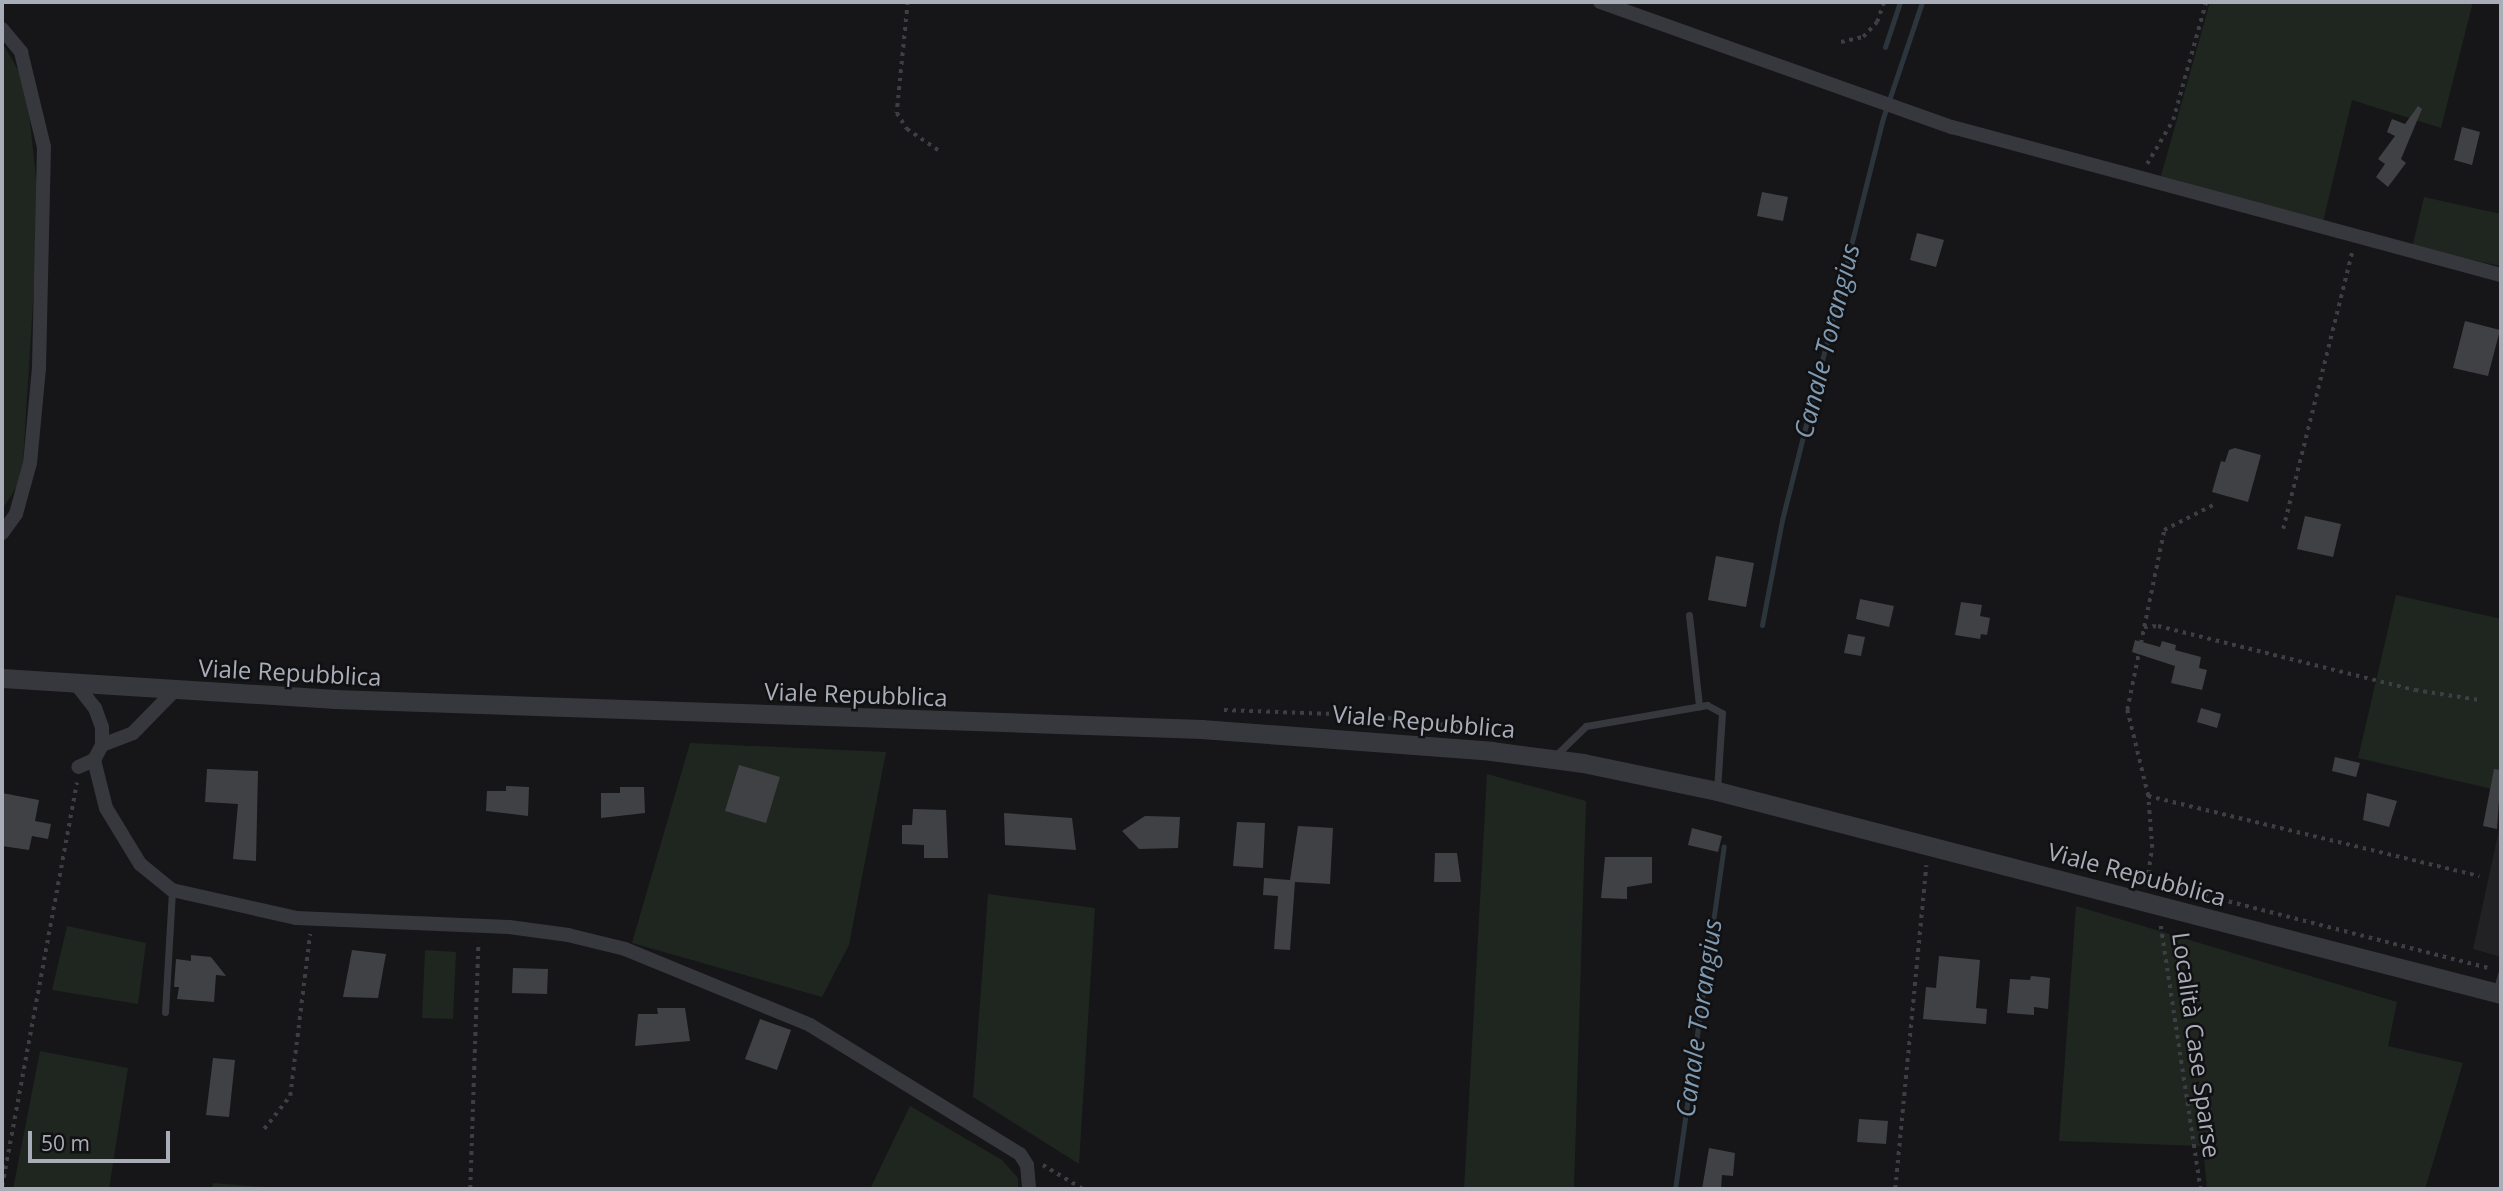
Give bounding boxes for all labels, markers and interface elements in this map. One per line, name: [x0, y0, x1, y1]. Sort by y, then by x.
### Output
water label: Canale Torangius: [1788, 240, 1866, 442]
street label: Viale Repubblica: [198, 653, 382, 691]
street label: Viale Repubblica: [764, 676, 948, 712]
street label: Viale Repubblica: [1331, 699, 1517, 743]
street label: Viale Repubblica: [2045, 836, 2229, 912]
water label: Canale Torangius: [1670, 917, 1728, 1119]
street label: Località Case Sparse: [2167, 930, 2227, 1160]
scale bar: [32, 1118, 173, 1162]
text: 50 m: [41, 1129, 90, 1157]

